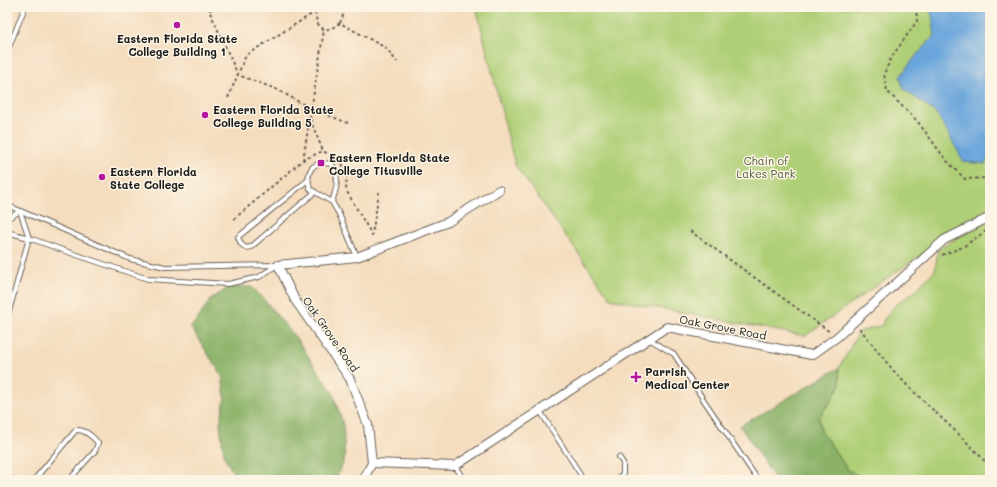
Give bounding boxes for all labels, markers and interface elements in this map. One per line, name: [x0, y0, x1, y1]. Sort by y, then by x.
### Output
marker: Eastern Florida State College Building 1: [172, 20, 182, 30]
place label: Eastern Florida State College Building 1: [117, 31, 238, 59]
place label: Eastern Florida State College Building 5: [213, 102, 334, 130]
marker: Eastern Florida State College Building 5: [200, 110, 210, 120]
place label: Eastern Florida State College Titusville: [329, 150, 450, 178]
park label: Chain of Lakes Park: [736, 153, 796, 181]
marker: Eastern Florida State College Titusville: [316, 158, 326, 168]
place label: Eastern Florida State College: [110, 164, 197, 192]
marker: Eastern Florida State College: [97, 172, 107, 182]
street label: Oak Grove Road: [299, 293, 363, 375]
street label: Oak Grove Road: [678, 311, 768, 343]
place label: Parrish Medical Center: [645, 364, 730, 392]
marker: Parrish Medical Center: [630, 371, 642, 383]

